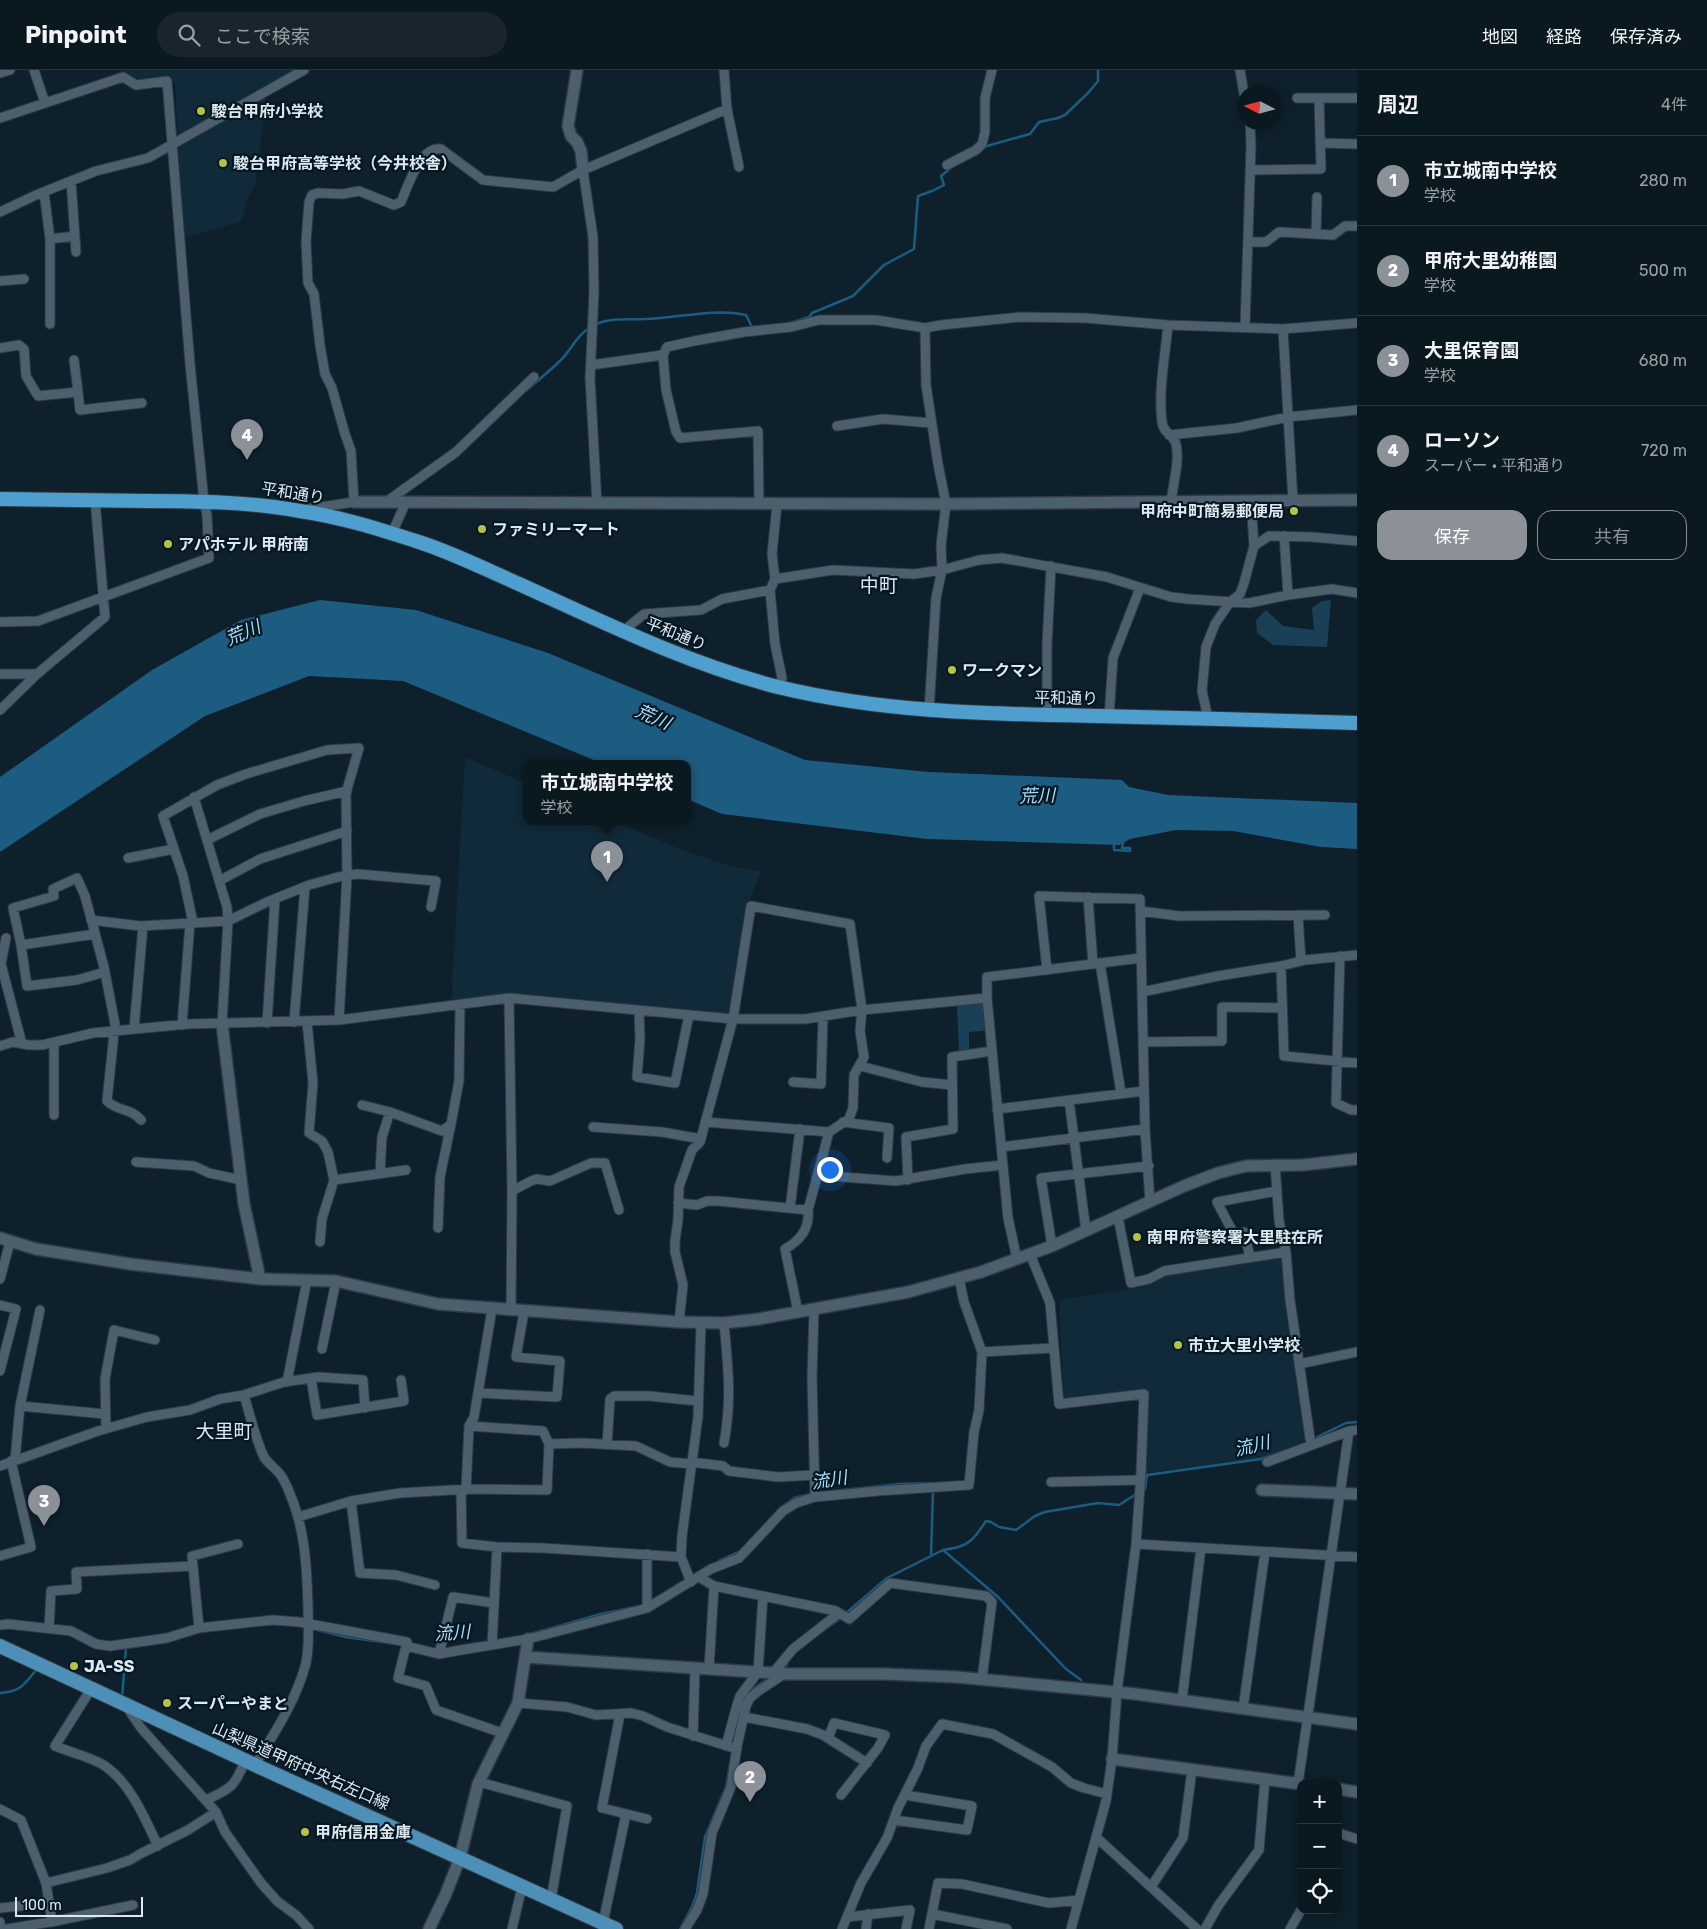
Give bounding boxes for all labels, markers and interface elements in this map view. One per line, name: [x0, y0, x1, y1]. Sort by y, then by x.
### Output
search box: [157, 12, 507, 57]
text: Pinpoint: [25, 21, 127, 49]
icon: search: [175, 21, 203, 49]
text: ここで検索: [215, 25, 310, 48]
text: 地図: [1482, 26, 1518, 48]
text: 経路: [1546, 26, 1582, 48]
text: 保存済み: [1610, 26, 1682, 48]
north arrow: [1237, 85, 1282, 130]
text: 周辺: [1377, 92, 1419, 117]
text: 4件: [1661, 95, 1687, 114]
place label: 駿台甲府小学校: [211, 102, 323, 121]
marker: 駿台甲府小学校: [195, 105, 207, 117]
place label: 駿台甲府高等学校（今井校舎）: [233, 154, 457, 173]
marker: 駿台甲府高等学校（今井校舎）: [217, 157, 229, 169]
text: 市立城南中学校: [1424, 159, 1557, 182]
text: 1: [1389, 171, 1397, 190]
text: 280 m: [1639, 171, 1687, 190]
text: 学校: [1424, 186, 1456, 205]
text: 甲府大里幼稚園: [1424, 249, 1557, 272]
text: 2: [1388, 261, 1398, 280]
text: 500 m: [1639, 261, 1687, 280]
text: 学校: [1424, 276, 1456, 295]
text: 大里保育園: [1424, 339, 1519, 362]
text: 3: [1388, 351, 1398, 370]
text: 680 m: [1639, 351, 1687, 370]
text: 学校: [1424, 366, 1456, 385]
pin: 4: [231, 419, 263, 460]
text: ローソン: [1424, 429, 1500, 452]
text: 4: [1388, 441, 1398, 460]
text: 720 m: [1641, 441, 1687, 460]
text: スーパー · 平和通り: [1424, 456, 1565, 475]
street label: 平和通り: [260, 479, 326, 507]
place label: 甲府中町簡易郵便局: [1140, 502, 1284, 521]
marker: 甲府中町簡易郵便局: [1288, 505, 1300, 517]
button: 保存: [1377, 510, 1527, 560]
button: 共有: [1537, 510, 1687, 560]
place label: ファミリーマート: [492, 520, 620, 539]
marker: ファミリーマート: [476, 523, 488, 535]
place label: アパホテル 甲府南: [178, 535, 309, 554]
marker: アパホテル 甲府南: [162, 538, 174, 550]
district label: 中町: [860, 574, 898, 597]
street label: 平和通り: [643, 613, 709, 655]
water label: 荒川: [222, 615, 266, 650]
place label: ワークマン: [962, 661, 1042, 680]
marker: ワークマン: [946, 664, 958, 676]
street label: 平和通り: [1034, 688, 1098, 708]
water label: 荒川: [632, 700, 676, 735]
popup: [523, 760, 691, 825]
text: 市立城南中学校: [540, 771, 674, 794]
water label: 荒川: [1019, 784, 1057, 808]
text: 学校: [540, 798, 573, 817]
pin: 1: [591, 841, 623, 882]
your location: [817, 1157, 843, 1183]
place label: 南甲府警察署大里駐在所: [1147, 1228, 1323, 1247]
marker: 南甲府警察署大里駐在所: [1131, 1231, 1143, 1243]
place label: 市立大里小学校: [1188, 1336, 1300, 1355]
marker: 市立大里小学校: [1172, 1339, 1184, 1351]
district label: 大里町: [195, 1420, 253, 1443]
water label: 流川: [1232, 1431, 1274, 1461]
water label: 流川: [810, 1466, 850, 1494]
pin: 3: [28, 1485, 60, 1526]
water label: 流川: [433, 1621, 473, 1645]
place label: JA-SS: [84, 1657, 135, 1676]
marker: JA-SS: [68, 1660, 80, 1672]
place label: スーパーやまと: [177, 1694, 289, 1713]
marker: スーパーやまと: [161, 1697, 173, 1709]
street label: 山梨県道甲府中央右左口線: [209, 1718, 393, 1814]
pin: 2: [734, 1761, 766, 1802]
map controls: [1297, 1779, 1342, 1914]
button: +: [1297, 1779, 1342, 1824]
place label: 甲府信用金庫: [315, 1823, 411, 1842]
button: −: [1297, 1824, 1342, 1869]
marker: 甲府信用金庫: [299, 1826, 311, 1838]
button: locate: [1297, 1869, 1342, 1914]
scale bar: [15, 1894, 142, 1917]
text: 100 m: [22, 1897, 62, 1914]

